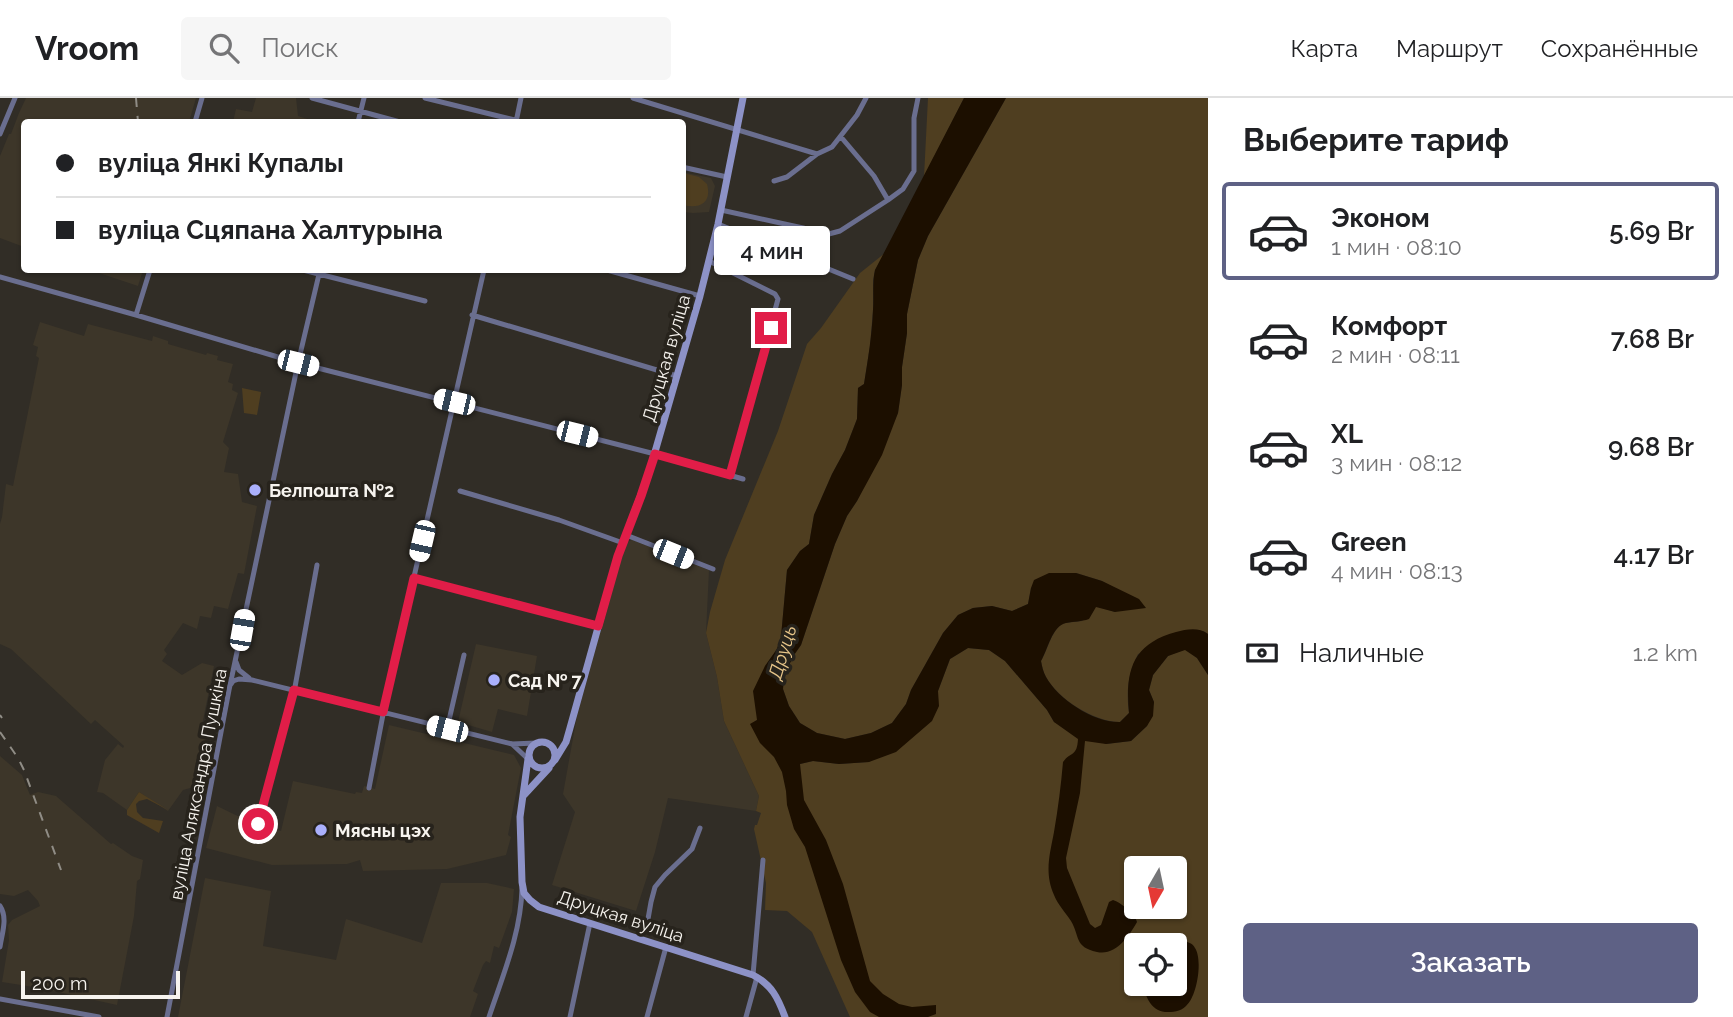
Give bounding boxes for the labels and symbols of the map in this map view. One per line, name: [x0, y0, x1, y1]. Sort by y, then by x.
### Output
callout: 4 мин: [713, 226, 829, 275]
street label: Друцкая вуліца: [638, 292, 694, 424]
route end: [755, 312, 787, 344]
car: [276, 348, 321, 378]
car: [432, 387, 477, 417]
car: [555, 419, 600, 449]
place label: Белпошта №2: [269, 480, 394, 501]
marker: Белпошта №2: [247, 482, 263, 498]
car: [408, 518, 437, 564]
car: [650, 536, 697, 572]
car: [229, 607, 256, 653]
water label: Друць: [763, 622, 801, 683]
street label: вуліца Аляксандра Пушкіна: [165, 667, 231, 901]
place label: Сад № 7: [508, 670, 582, 691]
marker: Сад № 7: [486, 672, 502, 688]
car: [425, 714, 470, 744]
route start: [242, 808, 274, 840]
place label: Мясны цэх: [335, 820, 431, 841]
marker: Мясны цэх: [313, 822, 329, 838]
north arrow: [1124, 856, 1186, 919]
street label: Друцкая вуліца: [555, 886, 687, 946]
scale bar: [21, 968, 180, 1000]

